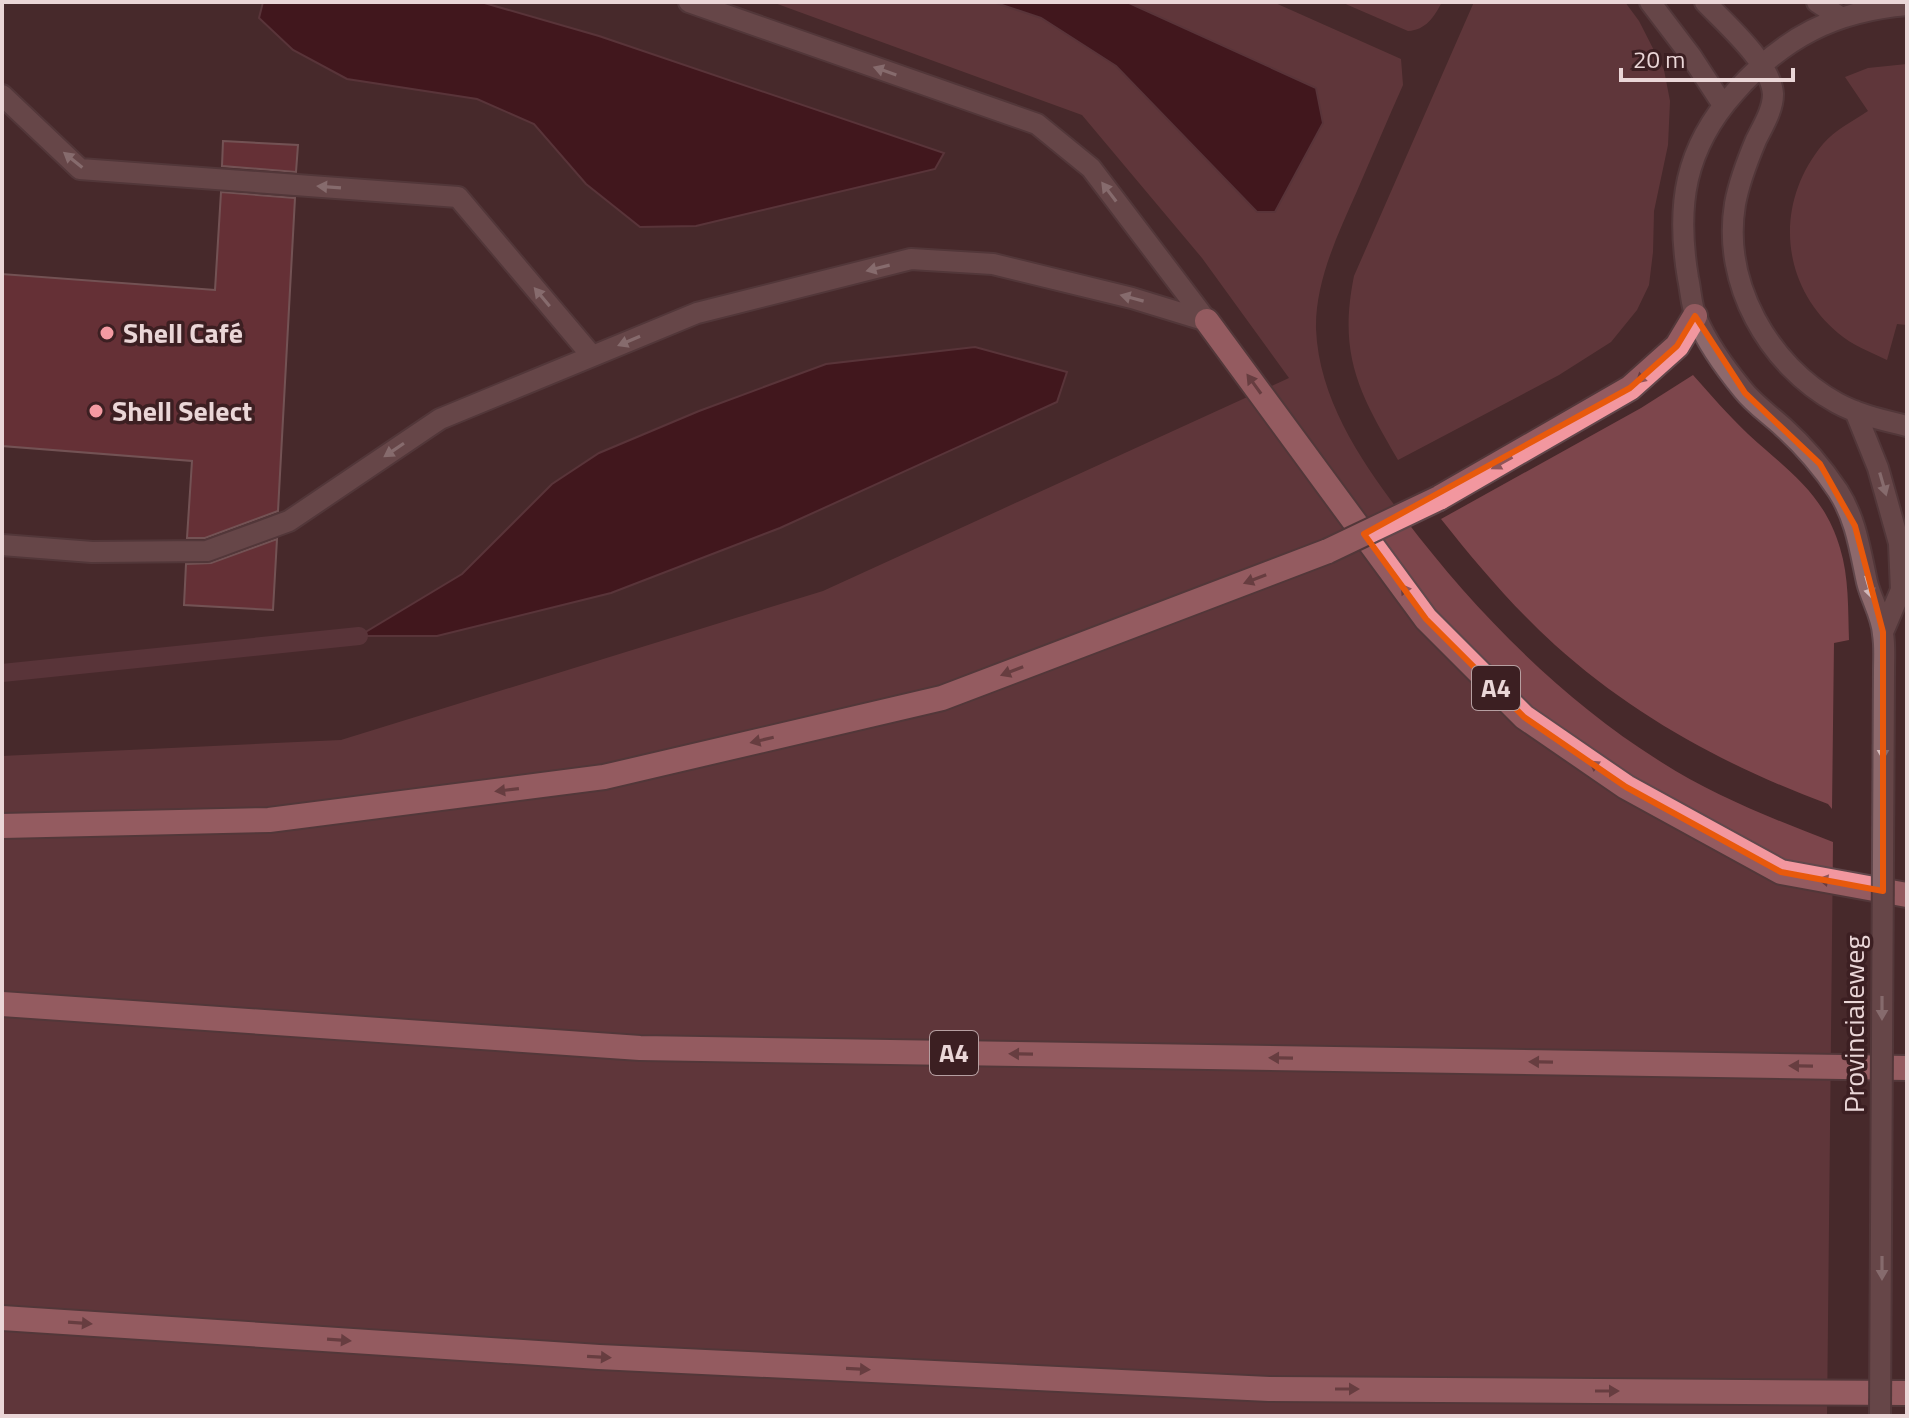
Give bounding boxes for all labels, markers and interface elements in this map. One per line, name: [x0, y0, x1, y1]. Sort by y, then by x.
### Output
scale bar: [1621, 32, 1793, 82]
text: 20 m: [1633, 41, 1685, 77]
one-way arrow: [873, 64, 897, 76]
one-way arrow: [63, 153, 83, 169]
one-way arrow: [316, 180, 341, 193]
one-way arrow: [1101, 181, 1117, 203]
one-way arrow: [865, 262, 890, 274]
one-way arrow: [534, 287, 551, 307]
one-way arrow: [1120, 292, 1145, 304]
place label: Shell Café: [123, 311, 243, 354]
marker: Shell Café: [98, 324, 116, 342]
one-way arrow: [617, 335, 641, 348]
one-way arrow: [1635, 365, 1654, 383]
one-way arrow: [1247, 374, 1263, 394]
place label: Shell Select: [112, 389, 252, 432]
marker: Shell Select: [87, 402, 105, 420]
one-way arrow: [383, 443, 405, 457]
one-way arrow: [1491, 456, 1513, 470]
one-way arrow: [1877, 471, 1889, 496]
one-way arrow: [1243, 573, 1267, 586]
one-way arrow: [1863, 576, 1876, 600]
one-way arrow: [1400, 583, 1416, 605]
one-way arrow: [1000, 665, 1024, 678]
road number: A4: [1472, 666, 1520, 710]
one-way arrow: [749, 734, 774, 747]
one-way arrow: [1877, 736, 1889, 761]
one-way arrow: [1588, 761, 1609, 776]
one-way arrow: [494, 783, 519, 796]
one-way arrow: [1818, 874, 1843, 886]
street label: Provincialeweg: [1832, 935, 1875, 1113]
one-way arrow: [1876, 996, 1889, 1021]
road number: A4: [930, 1031, 978, 1075]
one-way arrow: [1008, 1048, 1033, 1060]
one-way arrow: [1268, 1052, 1293, 1064]
one-way arrow: [1528, 1056, 1553, 1068]
one-way arrow: [1788, 1060, 1813, 1072]
one-way arrow: [1875, 1256, 1888, 1281]
one-way arrow: [68, 1317, 93, 1330]
one-way arrow: [327, 1334, 352, 1347]
one-way arrow: [587, 1351, 612, 1364]
one-way arrow: [846, 1363, 871, 1376]
one-way arrow: [1335, 1383, 1360, 1395]
one-way arrow: [1595, 1385, 1620, 1397]

